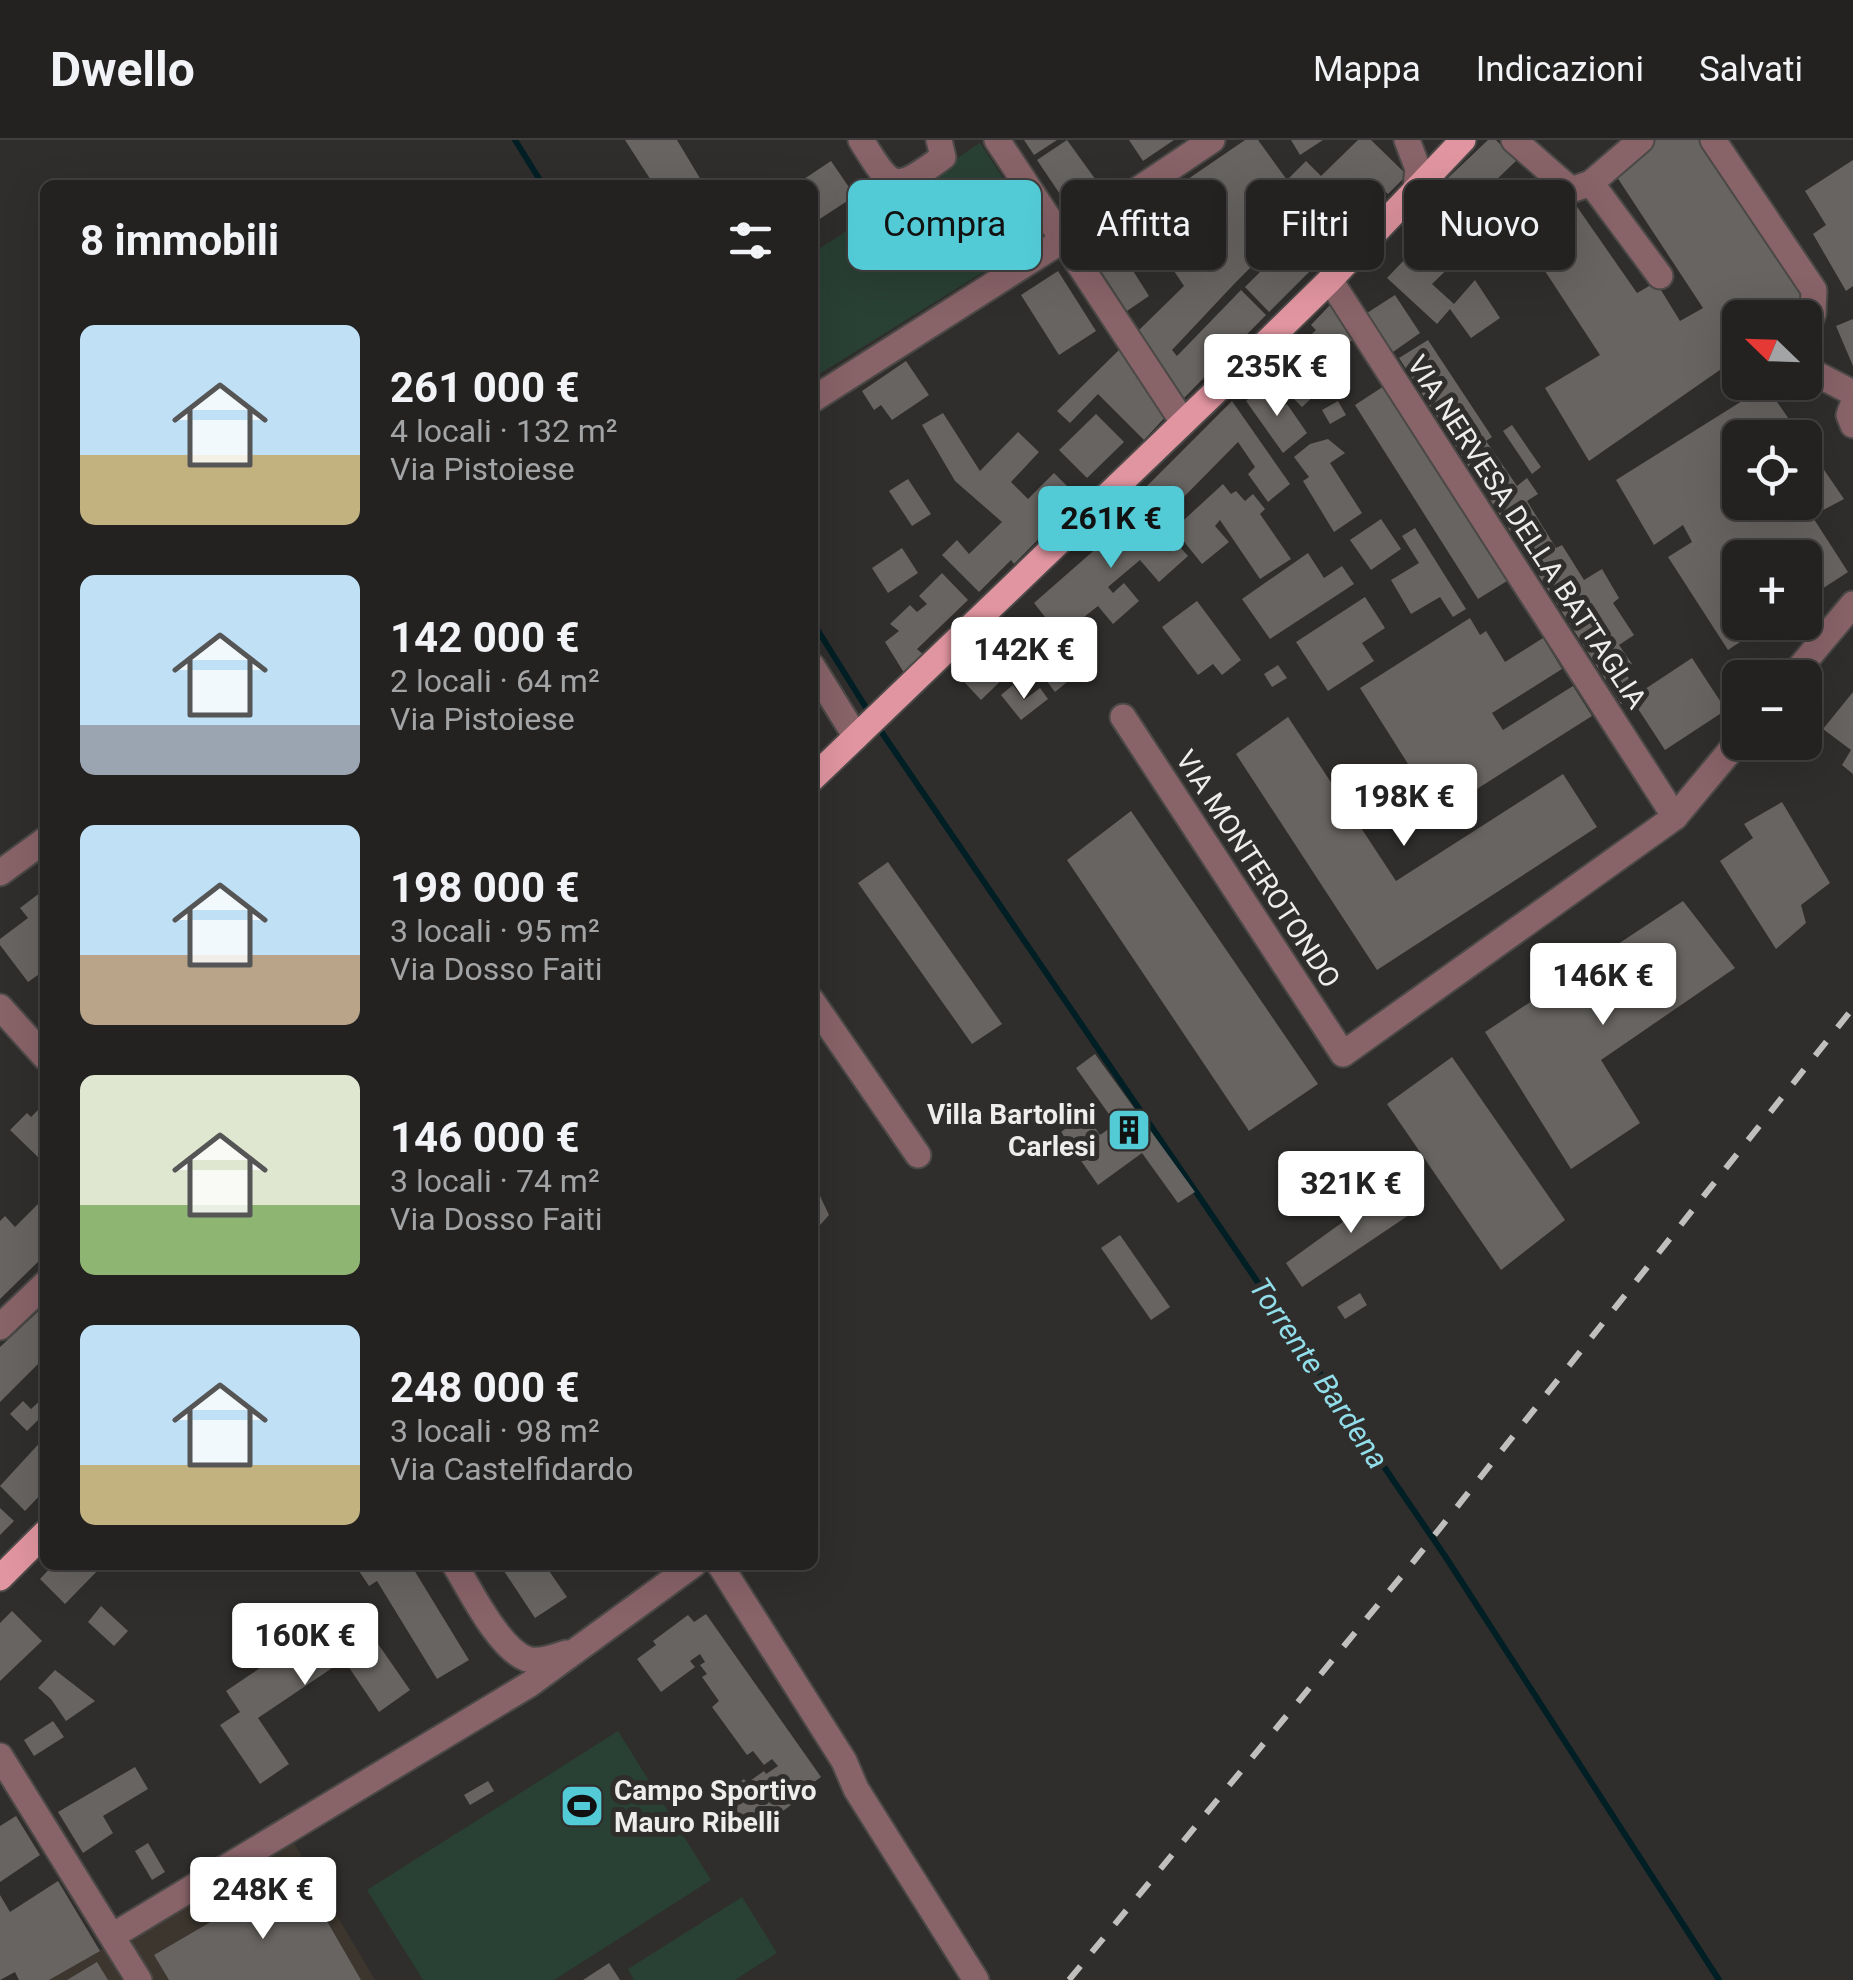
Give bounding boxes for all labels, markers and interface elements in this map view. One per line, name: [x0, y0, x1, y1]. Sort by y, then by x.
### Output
text: Dwello: [50, 41, 195, 98]
text: Mappa: [1313, 49, 1421, 90]
text: Indicazioni: [1476, 49, 1644, 90]
text: Salvati: [1699, 49, 1803, 90]
chip: Compra: [848, 180, 1041, 270]
chip: Affitta: [1061, 180, 1226, 270]
chip: Filtri: [1246, 180, 1384, 270]
chip: Nuovo: [1404, 180, 1575, 270]
icon: filters: [723, 213, 778, 268]
text: 8 immobili: [80, 216, 279, 265]
north arrow: [1722, 300, 1822, 400]
map controls: [1722, 300, 1822, 760]
pin: 235K €: [1196, 334, 1358, 419]
text: 235K €: [1226, 347, 1328, 385]
street label: VIA NERVESA DELLA BATTAGLIA: [1400, 349, 1654, 715]
text: 261 000 €: [390, 363, 580, 412]
icon: home: [160, 365, 280, 485]
text: 4 locali · 132 m²: [390, 412, 618, 450]
button: locate: [1722, 420, 1822, 520]
text: Via Pistoiese: [390, 450, 575, 488]
pin: 261K €: [1030, 486, 1192, 571]
text: 261K €: [1060, 499, 1162, 537]
button: +: [1722, 540, 1822, 640]
text: 142 000 €: [390, 613, 580, 662]
icon: home: [160, 615, 280, 735]
pin: 142K €: [943, 617, 1105, 702]
text: 142K €: [973, 630, 1075, 668]
button: −: [1722, 660, 1822, 760]
text: 2 locali · 64 m²: [390, 662, 600, 700]
text: Via Pistoiese: [390, 700, 575, 738]
street label: VIA MONTEROTONDO: [1169, 744, 1347, 994]
pin: 198K €: [1323, 764, 1485, 849]
text: 198K €: [1353, 777, 1455, 815]
text: 198 000 €: [390, 863, 580, 912]
icon: home: [160, 865, 280, 985]
text: 3 locali · 95 m²: [390, 912, 600, 950]
pin: 146K €: [1522, 943, 1684, 1028]
text: Via Dosso Faiti: [390, 950, 603, 988]
text: 146K €: [1552, 956, 1654, 994]
place label: Villa Bartolini Carlesi: [927, 1098, 1096, 1163]
building icon: Villa Bartolini Carlesi: [1106, 1107, 1152, 1153]
text: 146 000 €: [390, 1113, 580, 1162]
icon: home: [160, 1115, 280, 1235]
pin: 321K €: [1270, 1151, 1432, 1236]
text: 3 locali · 74 m²: [390, 1162, 600, 1200]
text: 321K €: [1300, 1164, 1402, 1202]
text: Via Dosso Faiti: [390, 1200, 603, 1238]
water label: Torrente Bardena: [1242, 1271, 1396, 1475]
text: 248 000 €: [390, 1363, 580, 1412]
icon: home: [160, 1365, 280, 1485]
text: 3 locali · 98 m²: [390, 1412, 600, 1450]
text: Via Castelfidardo: [390, 1450, 634, 1488]
pin: 160K €: [224, 1603, 386, 1688]
text: 160K €: [254, 1616, 356, 1654]
place label: Campo Sportivo Mauro Ribelli: [614, 1774, 816, 1839]
sports icon: Campo Sportivo Mauro Ribelli: [559, 1783, 605, 1829]
pin: 248K €: [182, 1857, 344, 1942]
text: 248K €: [212, 1870, 314, 1908]

